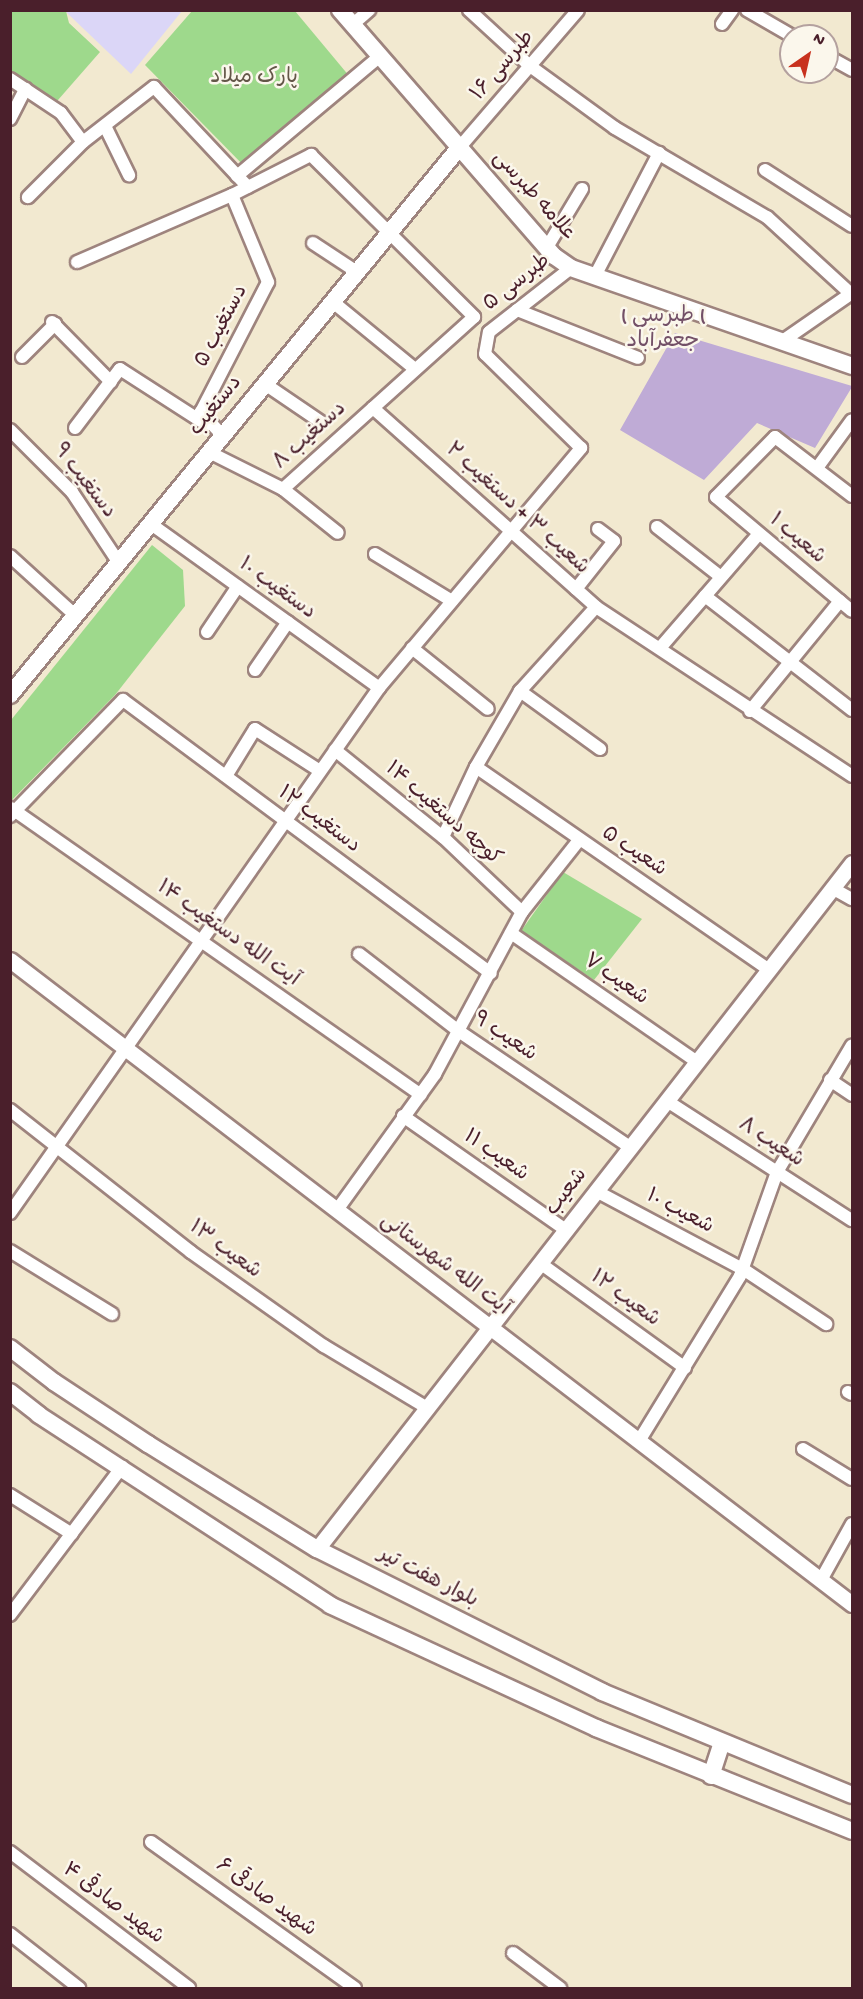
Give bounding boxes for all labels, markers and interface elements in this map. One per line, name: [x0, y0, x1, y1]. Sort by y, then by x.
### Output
north arrow: [779, 24, 839, 84]
street label: طبرسی ۱۶: [467, 27, 541, 107]
text: N: [809, 30, 828, 51]
park label: پارک میلاد: [210, 66, 298, 92]
street label: علامه طبرسی: [486, 146, 580, 248]
street label: طبرسی ۵: [479, 250, 557, 318]
street label: دستغیب ۵: [191, 282, 255, 372]
district label: ( طبرسی ( جعفرآباد: [621, 304, 705, 356]
street label: دستغیب: [185, 372, 249, 442]
street label: دستغیب ۸: [269, 398, 353, 476]
street label: دستغیب ۹: [46, 439, 120, 525]
street label: شعیب ۳ + دستغیب ۲: [439, 439, 593, 581]
street label: شعیب ۱: [763, 509, 829, 571]
street label: دستغیب ۱۰: [232, 554, 320, 626]
street label: کوچه دستغیب ۱۴: [379, 758, 505, 872]
street label: دستغیب ۱۲: [272, 782, 364, 860]
street label: شعیب ۵: [596, 822, 670, 884]
street label: آیت الله دستغیب ۱۴: [151, 876, 303, 994]
street label: شعیب ۷: [578, 950, 652, 1012]
street label: شعیب ۹: [467, 1007, 541, 1069]
street label: شعیب ۸: [732, 1113, 808, 1175]
street label: شعیب ۱۱: [458, 1126, 532, 1188]
street label: شعیب: [542, 1164, 594, 1222]
street label: شعیب ۱۰: [641, 1185, 717, 1241]
street label: آیت الله شهرستانی: [374, 1209, 514, 1323]
street label: شعیب ۱۳: [183, 1216, 265, 1286]
street label: شعیب ۱۲: [584, 1266, 664, 1334]
street label: بلوار هفت تیر: [373, 1543, 481, 1615]
street label: شهید صادقی ۶: [210, 1854, 320, 1944]
street label: شهید صادقی ۴: [56, 1858, 168, 1952]

